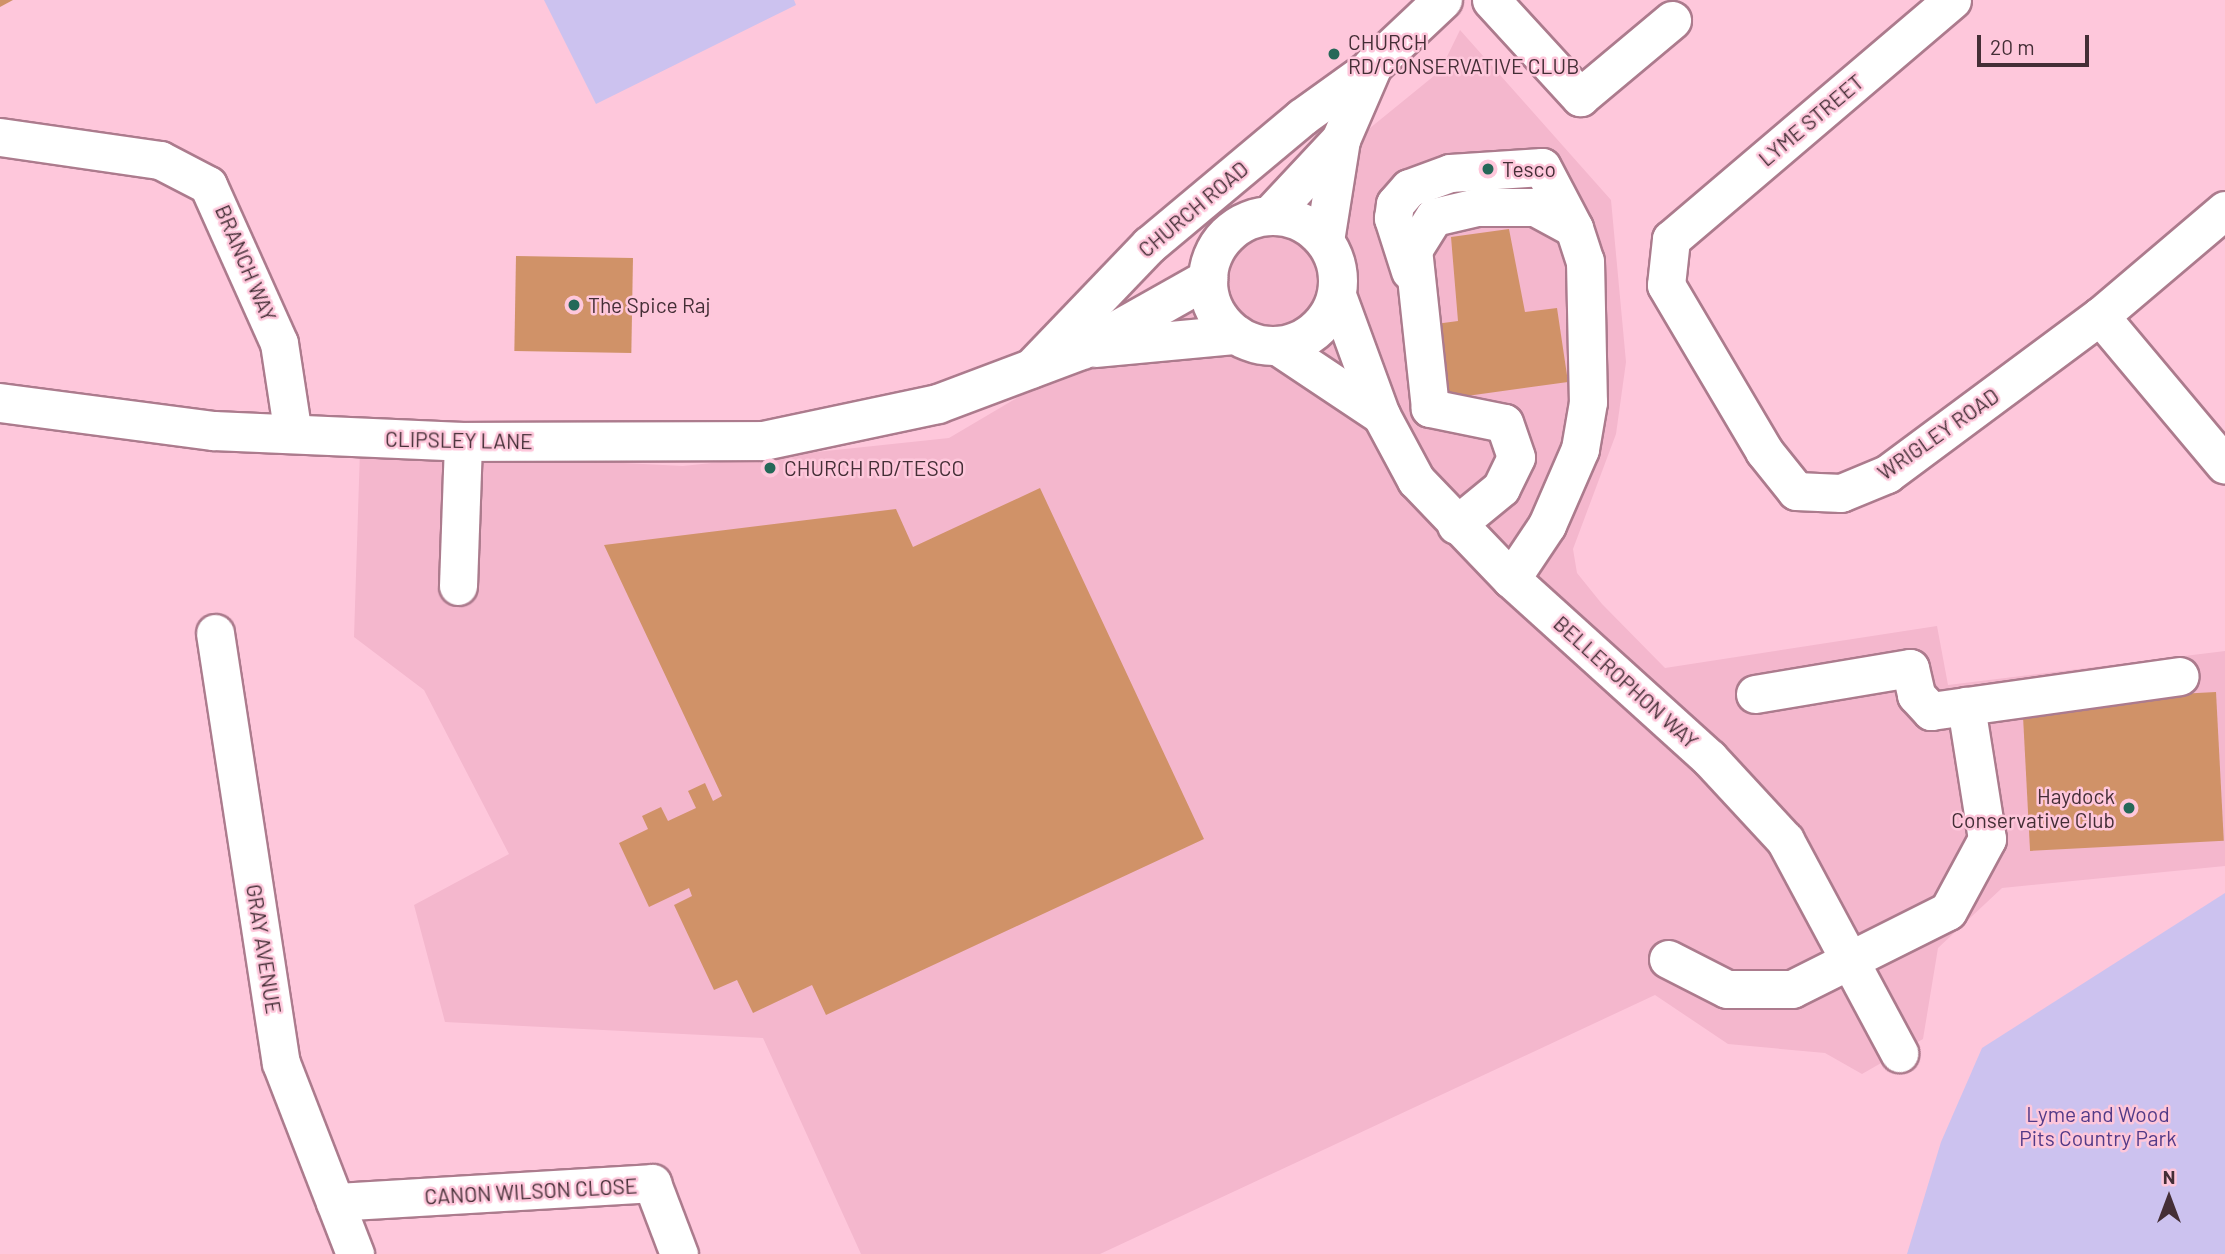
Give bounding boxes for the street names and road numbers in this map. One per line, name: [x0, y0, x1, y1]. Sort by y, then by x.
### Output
street label: LYME STREET: [1753, 69, 1869, 171]
street label: CHURCH ROAD: [1133, 156, 1253, 262]
street label: BRANCH WAY: [210, 201, 282, 325]
street label: WRIGLEY ROAD: [1873, 383, 2003, 485]
street label: CLIPSLEY LANE: [385, 426, 533, 454]
street label: BELLEROPHON WAY: [1549, 611, 1703, 753]
street label: GRAY AVENUE: [241, 882, 287, 1016]
street label: CANON WILSON CLOSE: [424, 1173, 638, 1209]

